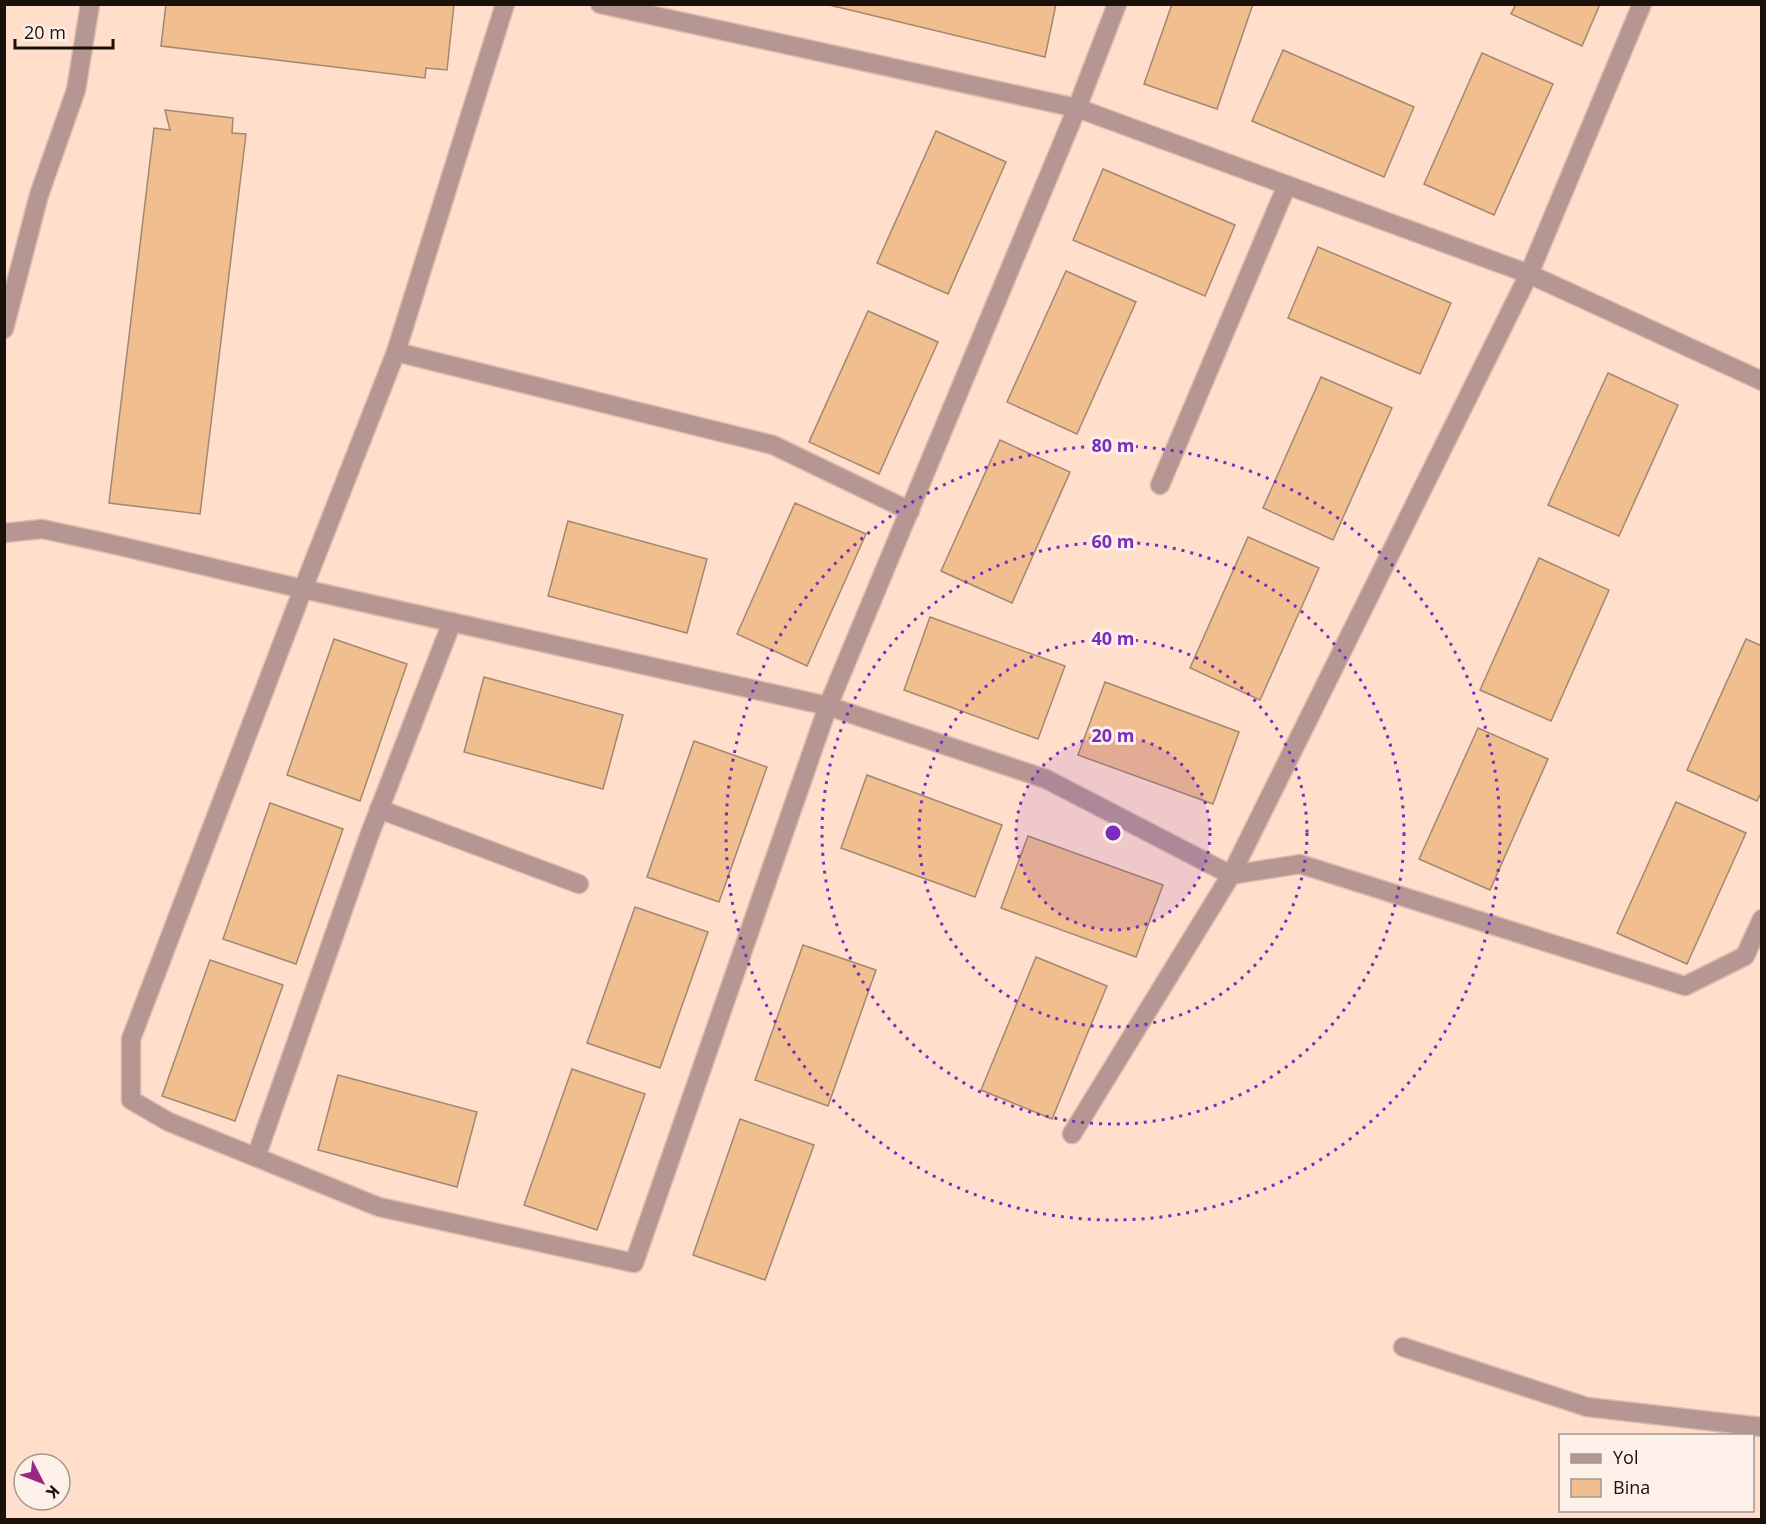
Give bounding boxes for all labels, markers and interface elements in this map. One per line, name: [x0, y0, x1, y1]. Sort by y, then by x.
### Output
scale bar: [15, 12, 112, 50]
text: 20 m: [24, 20, 66, 44]
text: 80 m: [1092, 433, 1134, 457]
text: 60 m: [1092, 529, 1134, 553]
text: 40 m: [1092, 626, 1134, 650]
text: 20 m: [1092, 723, 1134, 747]
centre of rings: [1103, 823, 1123, 843]
legend: [1559, 1434, 1754, 1512]
text: Yol: [1613, 1445, 1638, 1469]
north arrow: [12, 1452, 72, 1512]
text: Bina: [1613, 1475, 1650, 1499]
text: K: [41, 1481, 65, 1504]

